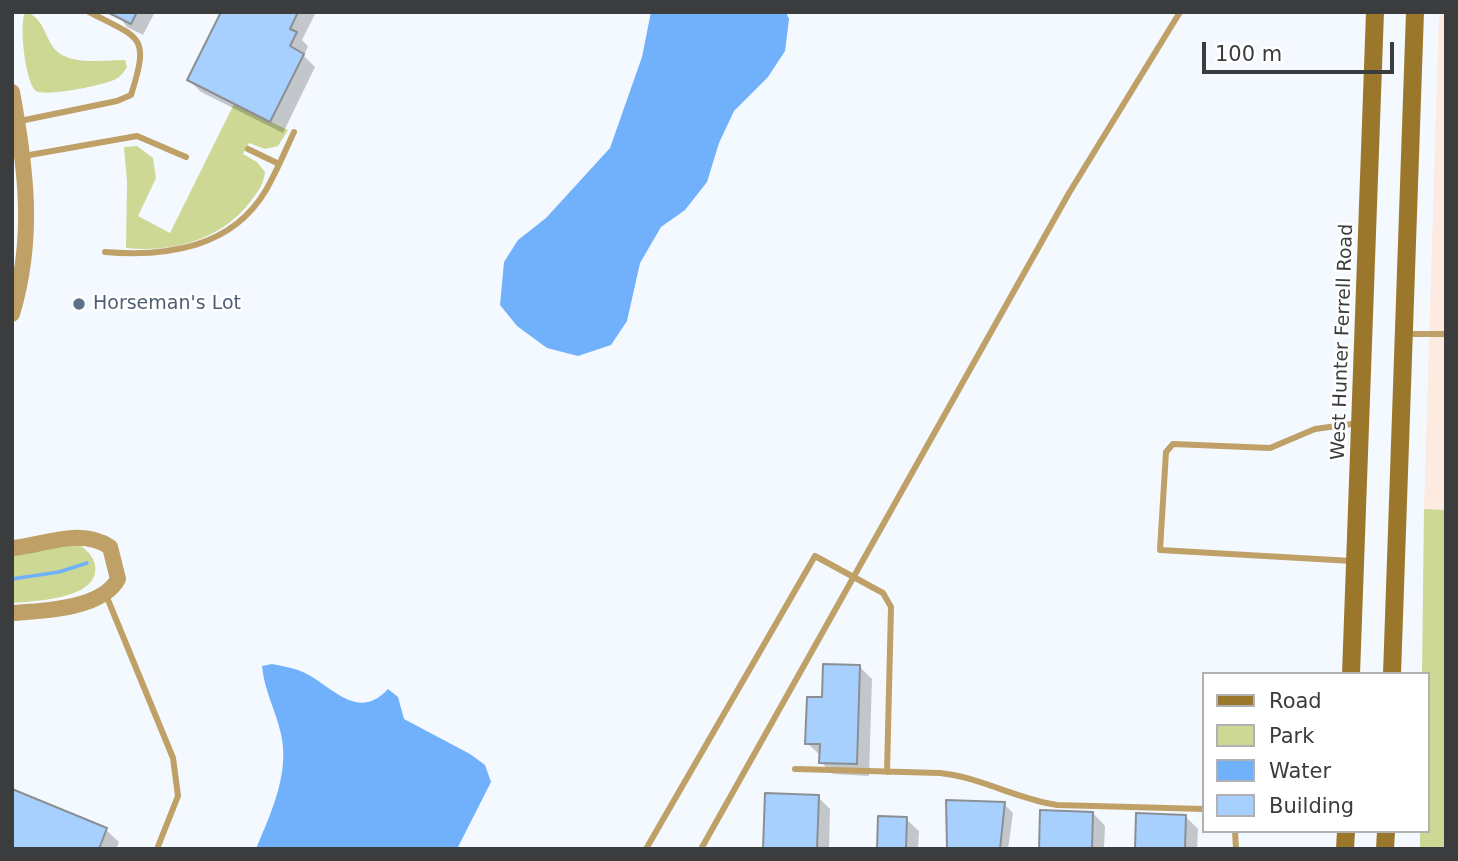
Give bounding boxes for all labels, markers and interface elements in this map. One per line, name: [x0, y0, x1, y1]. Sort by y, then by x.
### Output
scale bar: [1206, 28, 1398, 72]
text: 100 m: [1215, 42, 1282, 66]
street label: West Hunter Ferrell Road: [1327, 223, 1359, 461]
place label: Horseman's Lot: [93, 293, 241, 315]
marker: Horseman's Lot: [71, 296, 87, 312]
legend: [1202, 672, 1430, 833]
text: Road: [1269, 689, 1322, 713]
text: Park: [1269, 724, 1314, 748]
text: Water: [1269, 759, 1331, 783]
text: Building: [1269, 794, 1354, 818]

